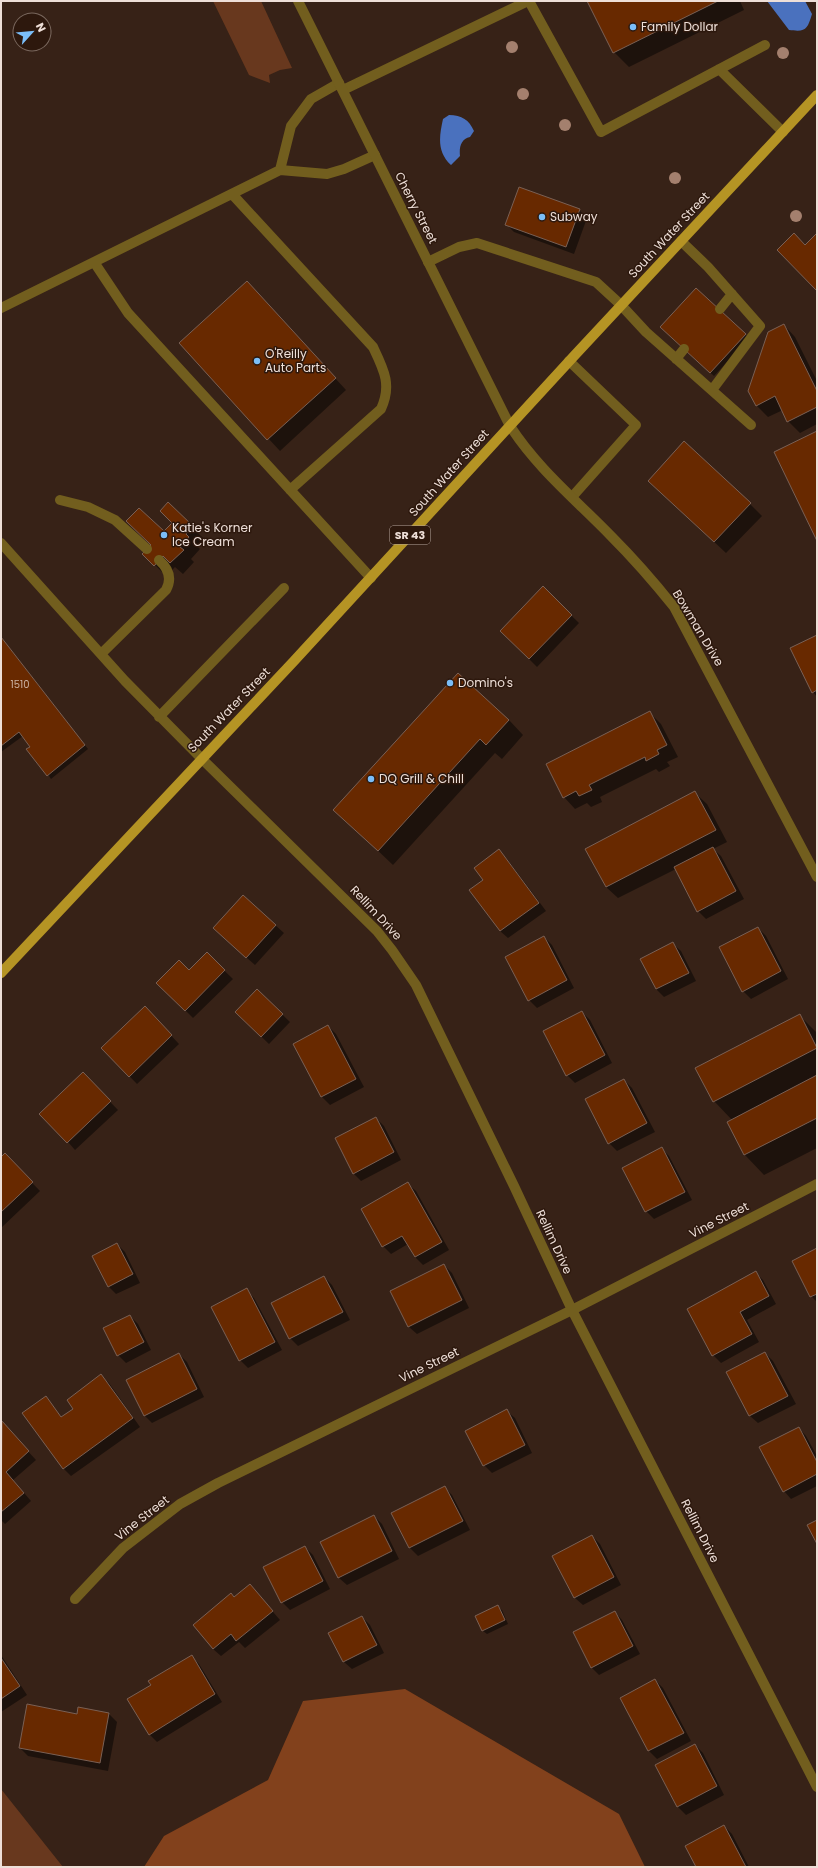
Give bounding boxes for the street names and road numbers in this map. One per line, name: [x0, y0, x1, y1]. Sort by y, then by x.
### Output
street label: Cherry Street: [391, 169, 442, 247]
street label: South Water Street: [624, 188, 713, 281]
street label: South Water Street: [405, 425, 492, 520]
road number: SR 43: [390, 526, 430, 544]
street label: Bowman Drive: [669, 586, 728, 669]
street label: South Water Street: [184, 663, 274, 756]
street label: Rellim Drive: [347, 882, 406, 944]
street label: Vine Street: [686, 1197, 751, 1242]
street label: Rellim Drive: [532, 1207, 577, 1277]
street label: Vine Street: [396, 1343, 462, 1386]
street label: Vine Street: [111, 1491, 172, 1544]
street label: Rellim Drive: [677, 1496, 724, 1565]

